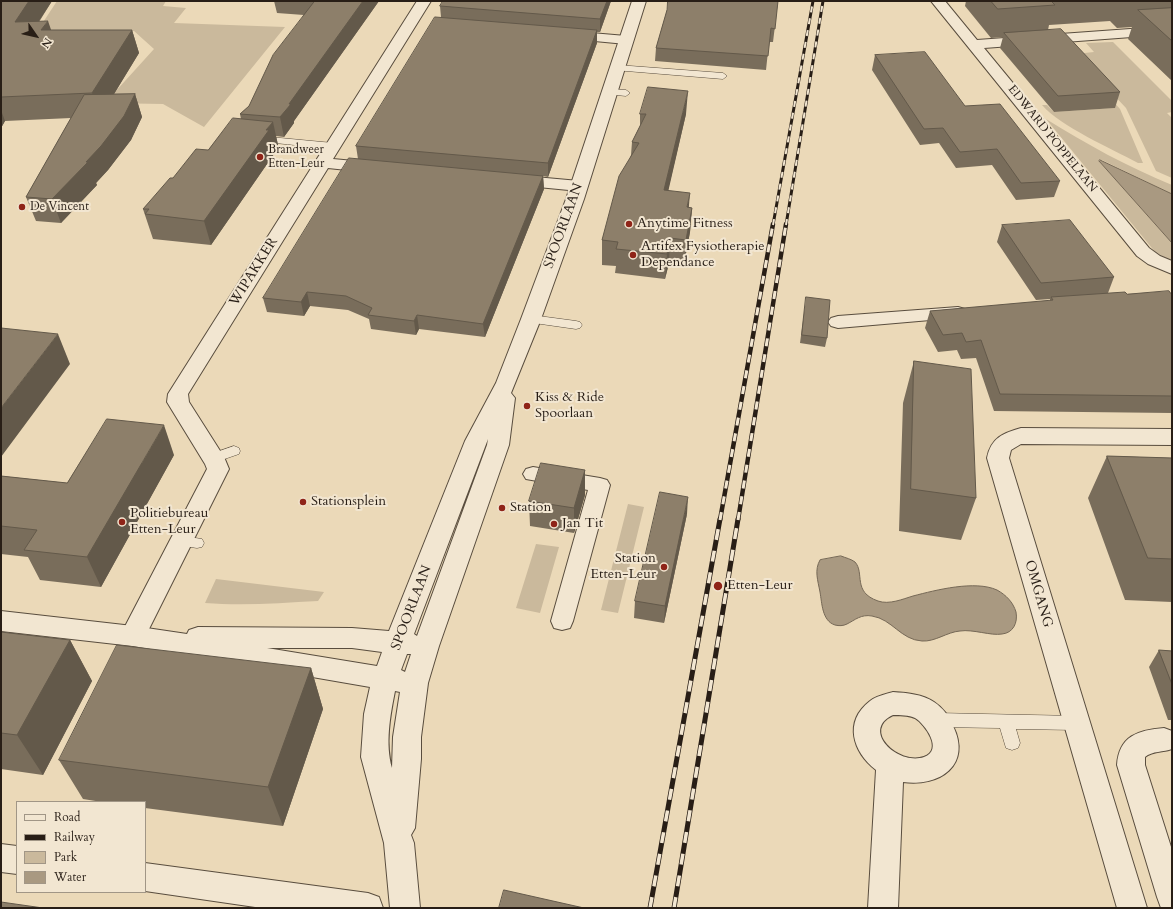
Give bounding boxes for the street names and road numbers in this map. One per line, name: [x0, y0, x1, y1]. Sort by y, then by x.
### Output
street label: EDWARD POPPELAAN: [1004, 82, 1100, 196]
street label: SPOORLAAN: [541, 181, 587, 271]
street label: WIPAKKER: [226, 235, 282, 309]
street label: OMGANG: [1020, 558, 1056, 630]
street label: SPOORLAAN: [388, 563, 436, 653]

